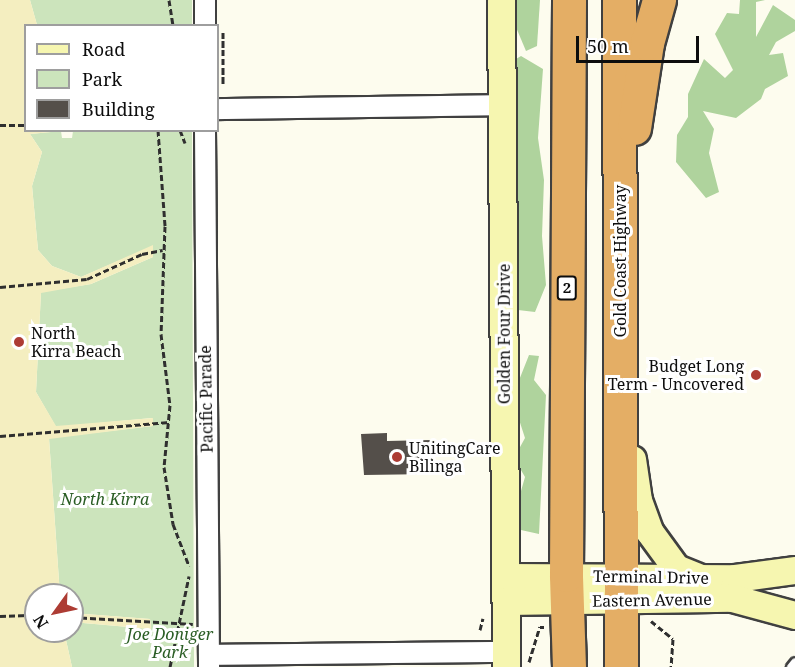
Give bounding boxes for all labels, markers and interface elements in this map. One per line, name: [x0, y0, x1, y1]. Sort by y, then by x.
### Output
legend: [24, 24, 219, 132]
scale bar: [579, 24, 702, 62]
text: 50 m: [587, 34, 629, 58]
text: Road: [82, 37, 125, 61]
text: Park: [82, 67, 122, 91]
text: Building: [82, 97, 155, 121]
street label: Gold Coast Highway: [610, 185, 630, 337]
street label: Golden Four Drive: [494, 264, 514, 404]
road number: 2: [556, 276, 578, 300]
place label: North Kirra Beach: [31, 323, 121, 361]
marker: North Kirra Beach: [12, 335, 26, 349]
street label: Pacific Parade: [195, 345, 217, 453]
place label: Budget Long Term - Uncovered: [608, 356, 744, 394]
marker: Budget Long Term - Uncovered: [749, 368, 763, 382]
place label: UnitingCare Bilinga: [409, 438, 501, 476]
marker: UnitingCare Bilinga: [390, 450, 404, 464]
park label: North Kirra: [61, 489, 149, 509]
street label: Terminal Drive: [593, 566, 709, 588]
north arrow: [24, 583, 84, 643]
street label: Eastern Avenue: [592, 589, 712, 611]
text: N: [28, 610, 53, 633]
park label: Joe Doniger Park: [127, 624, 213, 662]

